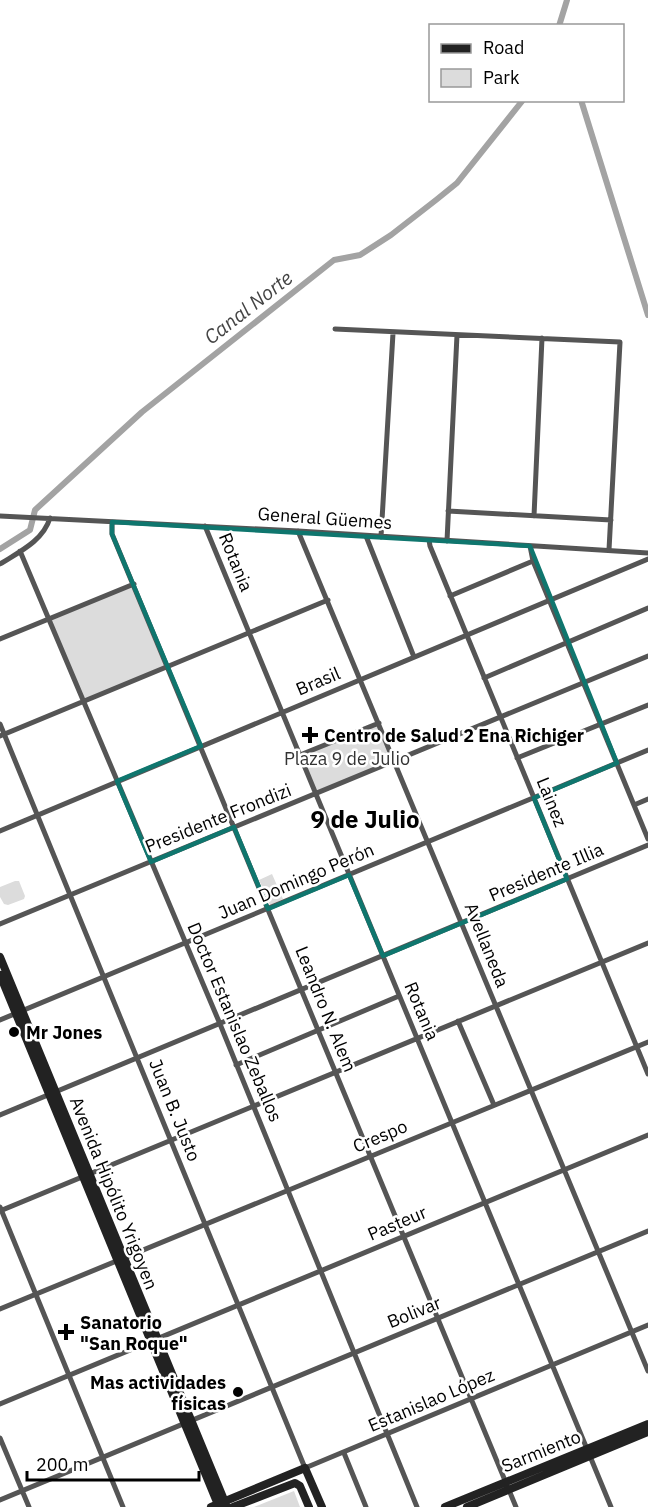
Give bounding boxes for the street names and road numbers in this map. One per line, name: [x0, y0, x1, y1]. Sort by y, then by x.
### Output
street label: General Güemes: [257, 502, 393, 534]
street label: Rotania: [214, 529, 258, 595]
street label: Brasil: [292, 661, 344, 701]
street label: Lainez: [532, 774, 572, 830]
street label: Presidente Frondizi: [142, 778, 294, 858]
street label: Presidente Illia: [485, 837, 607, 906]
street label: Juan Domingo Perón: [215, 838, 377, 924]
street label: Avellaneda: [460, 899, 515, 991]
street label: Doctor Estanislao Zeballos: [182, 919, 288, 1125]
street label: Leandro N. Alem: [290, 943, 362, 1075]
street label: Rotania: [399, 978, 445, 1044]
street label: Juan B. Justo: [144, 1055, 206, 1165]
street label: Avenida Hipólito Yrigoyen: [65, 1093, 163, 1293]
street label: Crespo: [349, 1114, 411, 1158]
street label: Pasteur: [364, 1200, 430, 1246]
street label: Bolivar: [384, 1291, 445, 1333]
street label: Estanislao López: [364, 1363, 498, 1437]
street label: Sarmiento: [498, 1425, 584, 1477]

